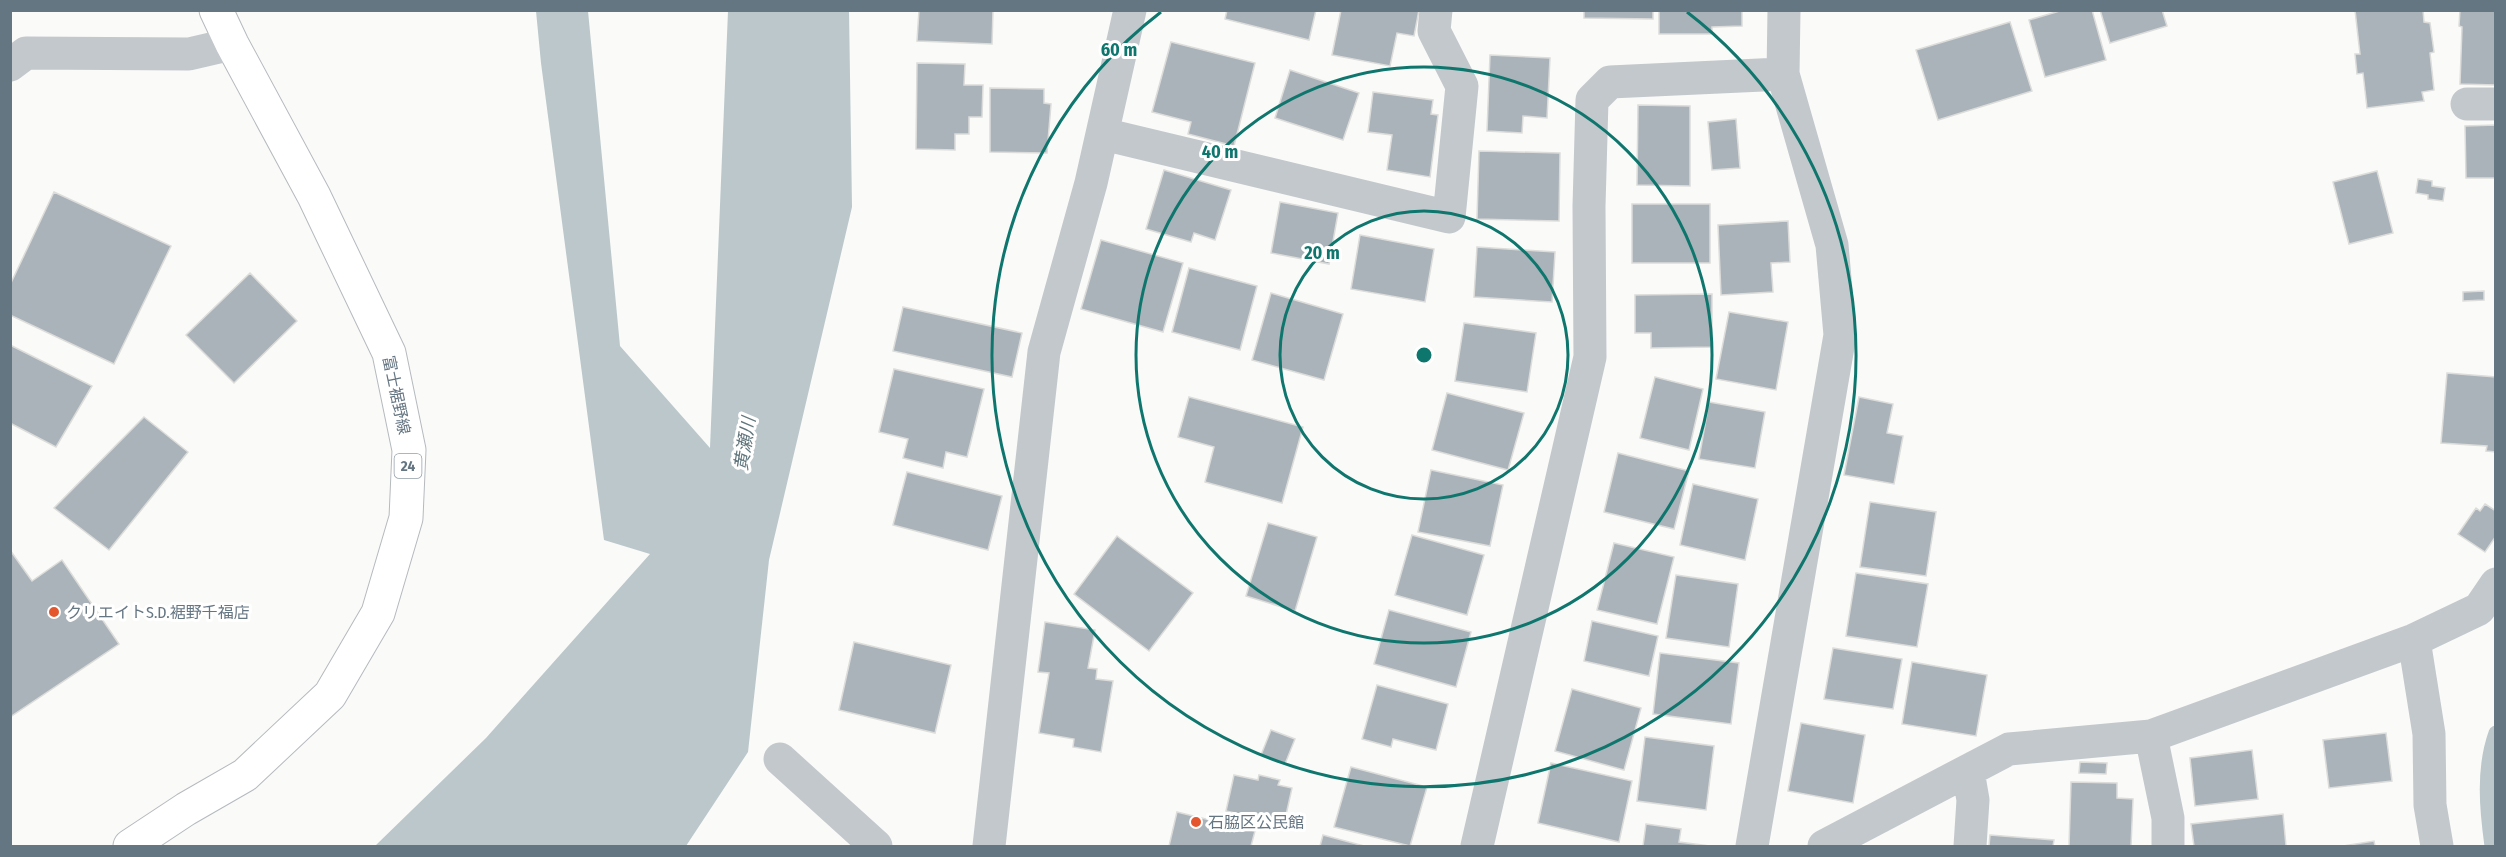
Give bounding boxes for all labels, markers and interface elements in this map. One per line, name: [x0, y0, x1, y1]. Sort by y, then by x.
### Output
text: 60 m: [1101, 39, 1137, 61]
text: 40 m: [1202, 141, 1238, 163]
text: 20 m: [1303, 242, 1340, 264]
centre of rings: [1414, 345, 1434, 365]
street label: 富士裾野線: [379, 354, 414, 436]
water label: 黄瀬川: [730, 414, 760, 472]
road number: 24: [394, 454, 422, 478]
place label: クリエイトS.D.裾野千福店: [66, 603, 250, 622]
marker: クリエイトS.D.裾野千福店: [47, 605, 61, 619]
place label: 石脇区公民館: [1208, 813, 1304, 832]
marker: 石脇区公民館: [1189, 815, 1203, 829]

